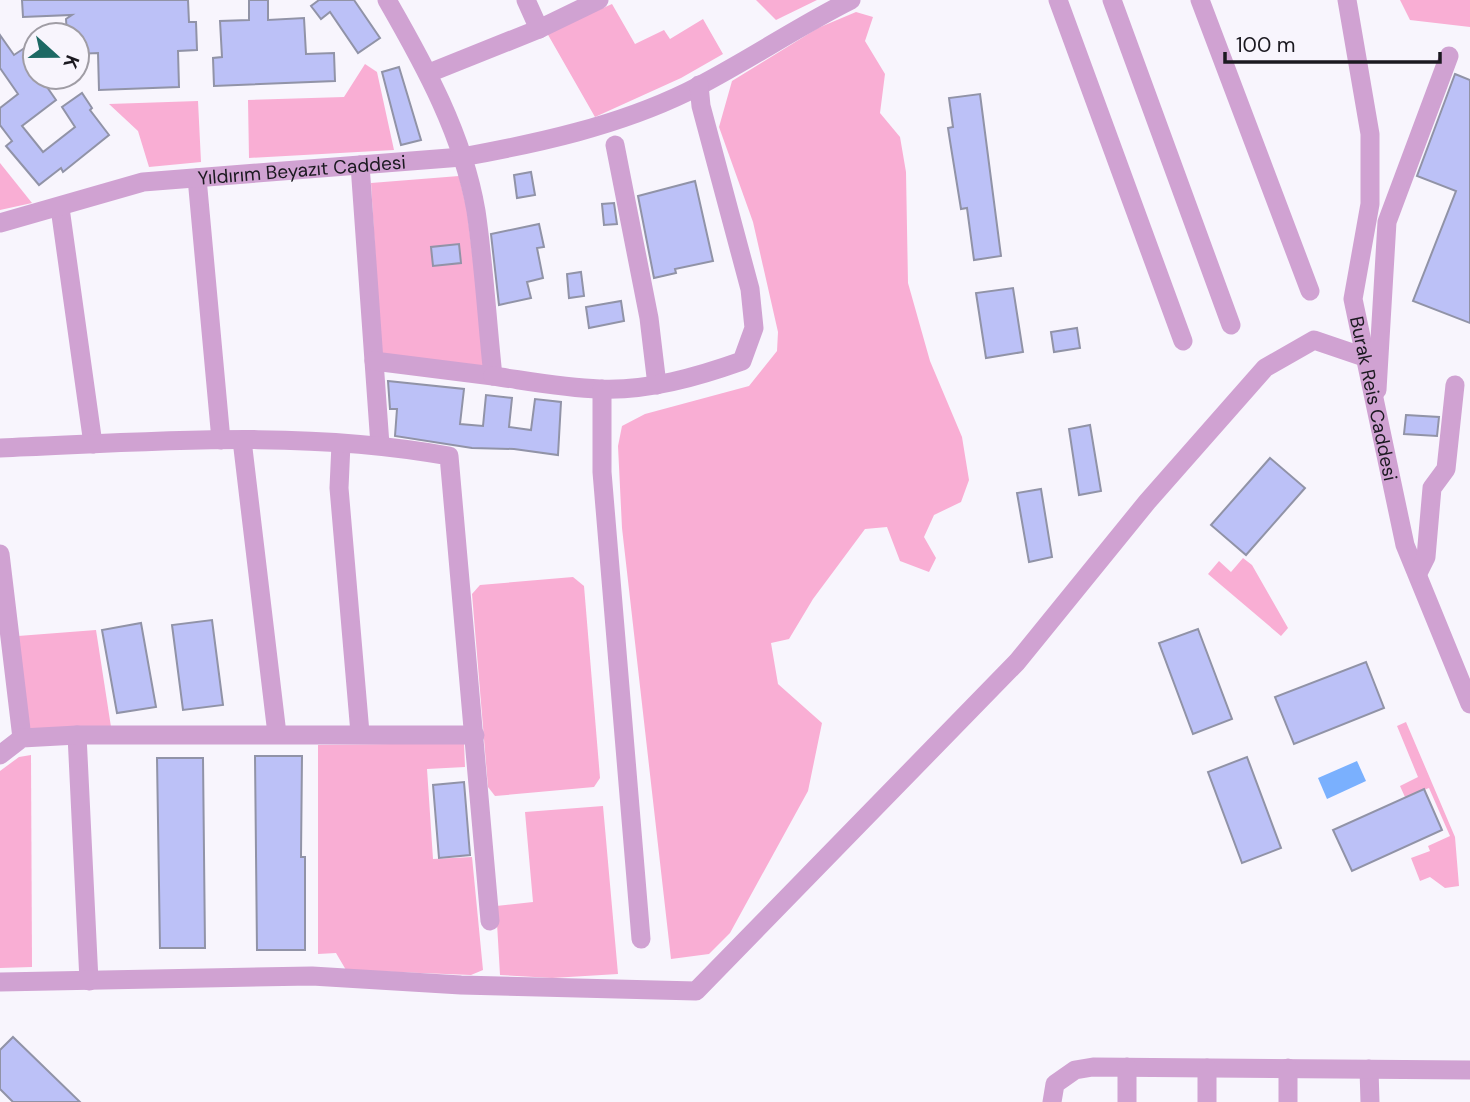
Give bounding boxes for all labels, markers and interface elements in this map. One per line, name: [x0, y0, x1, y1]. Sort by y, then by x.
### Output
north arrow: [21, 21, 91, 91]
scale bar: [1225, 21, 1440, 65]
text: 100 m: [1236, 31, 1296, 59]
text: K: [58, 52, 85, 72]
street label: Yıldırım Beyazıt Caddesi: [197, 149, 407, 191]
street label: Burak Reis Caddesi: [1344, 314, 1403, 483]

